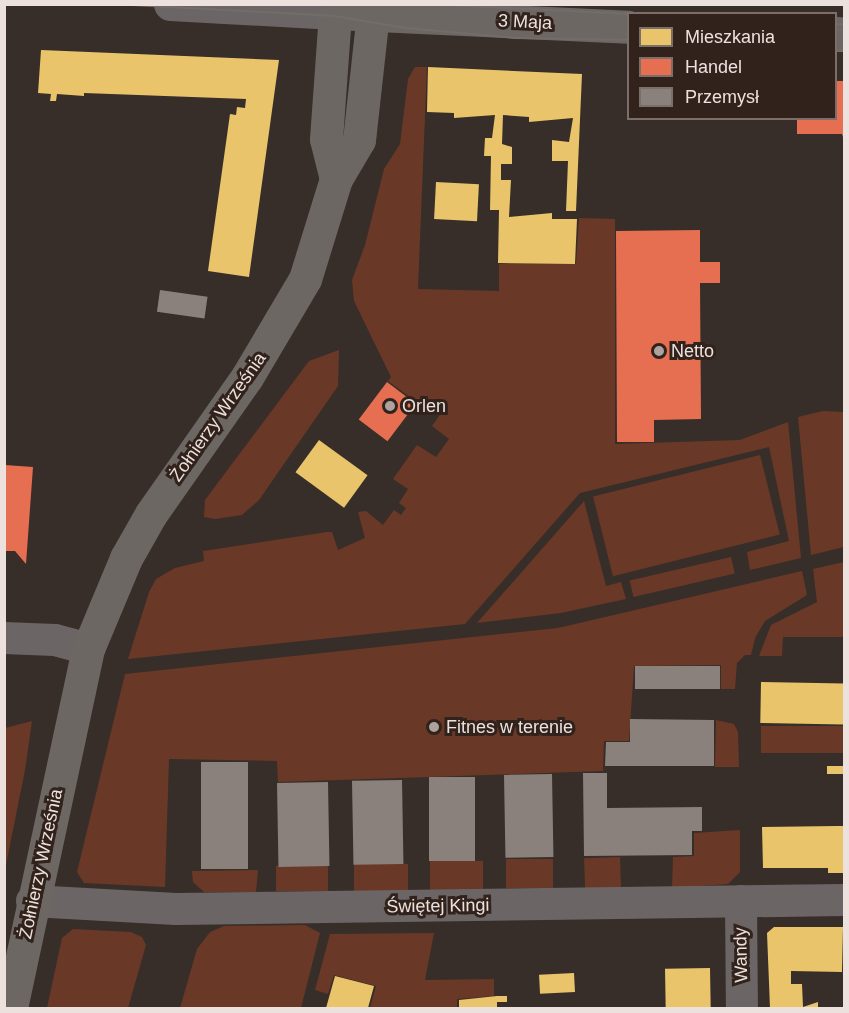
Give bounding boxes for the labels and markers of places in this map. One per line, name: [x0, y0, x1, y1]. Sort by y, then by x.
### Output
place label: Netto: [671, 340, 714, 362]
marker: Netto: [652, 344, 666, 358]
place label: Orlen: [402, 395, 446, 417]
marker: Orlen: [383, 399, 397, 413]
place label: Fitnes w terenie: [446, 716, 573, 738]
marker: Fitnes w terenie: [427, 720, 441, 734]

